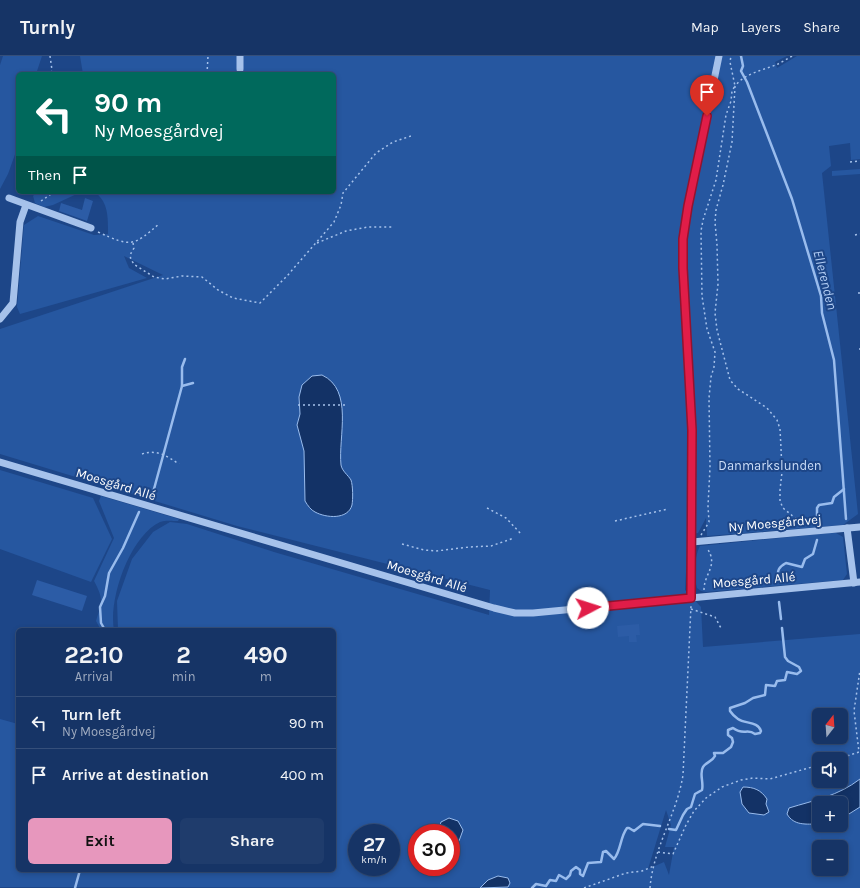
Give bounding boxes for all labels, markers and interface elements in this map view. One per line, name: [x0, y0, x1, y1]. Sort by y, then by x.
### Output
text: Turnly: [20, 17, 75, 39]
text: Map: [691, 19, 719, 36]
text: Layers: [741, 19, 781, 36]
text: Share: [803, 19, 840, 36]
pin: [690, 75, 724, 116]
icon: arrive: [696, 81, 718, 103]
text: 90 m: [94, 86, 162, 119]
icon: left: [28, 88, 80, 140]
text: Ny Moesgårdvej: [94, 120, 224, 142]
icon: arrive: [69, 164, 91, 186]
text: Then: [28, 166, 61, 184]
water label: Ellerenden: [809, 248, 841, 312]
park label: Danmarkslunden: [718, 458, 822, 473]
street label: Moesgård Allé: [74, 465, 158, 503]
street label: Ny Moesgårdvej: [728, 511, 822, 535]
street label: Moesgård Allé: [385, 557, 469, 595]
street label: Moesgård Allé: [712, 569, 796, 591]
position arrow: [567, 587, 609, 629]
text: 22:10: [64, 641, 123, 669]
text: 2: [176, 641, 191, 669]
text: 490: [244, 641, 288, 669]
text: Arrival: [75, 669, 113, 684]
text: min: [172, 669, 196, 684]
text: m: [260, 669, 272, 684]
text: Turn left: [62, 706, 121, 724]
north arrow: [812, 708, 848, 744]
map controls: [812, 708, 848, 876]
icon: left: [28, 712, 50, 734]
text: 90 m: [289, 714, 324, 732]
text: Ny Moesgårdvej: [62, 724, 156, 739]
button: sound: [812, 752, 848, 788]
icon: arrive: [28, 764, 50, 786]
text: Arrive at destination: [62, 766, 209, 784]
text: 400 m: [280, 766, 324, 784]
button: +: [812, 796, 848, 832]
button: Exit: [28, 818, 172, 864]
button: Share: [180, 818, 324, 864]
speed limit sign: 30: [408, 824, 460, 876]
text: 27: [363, 833, 385, 856]
button: −: [812, 840, 848, 876]
text: km/h: [361, 854, 387, 866]

